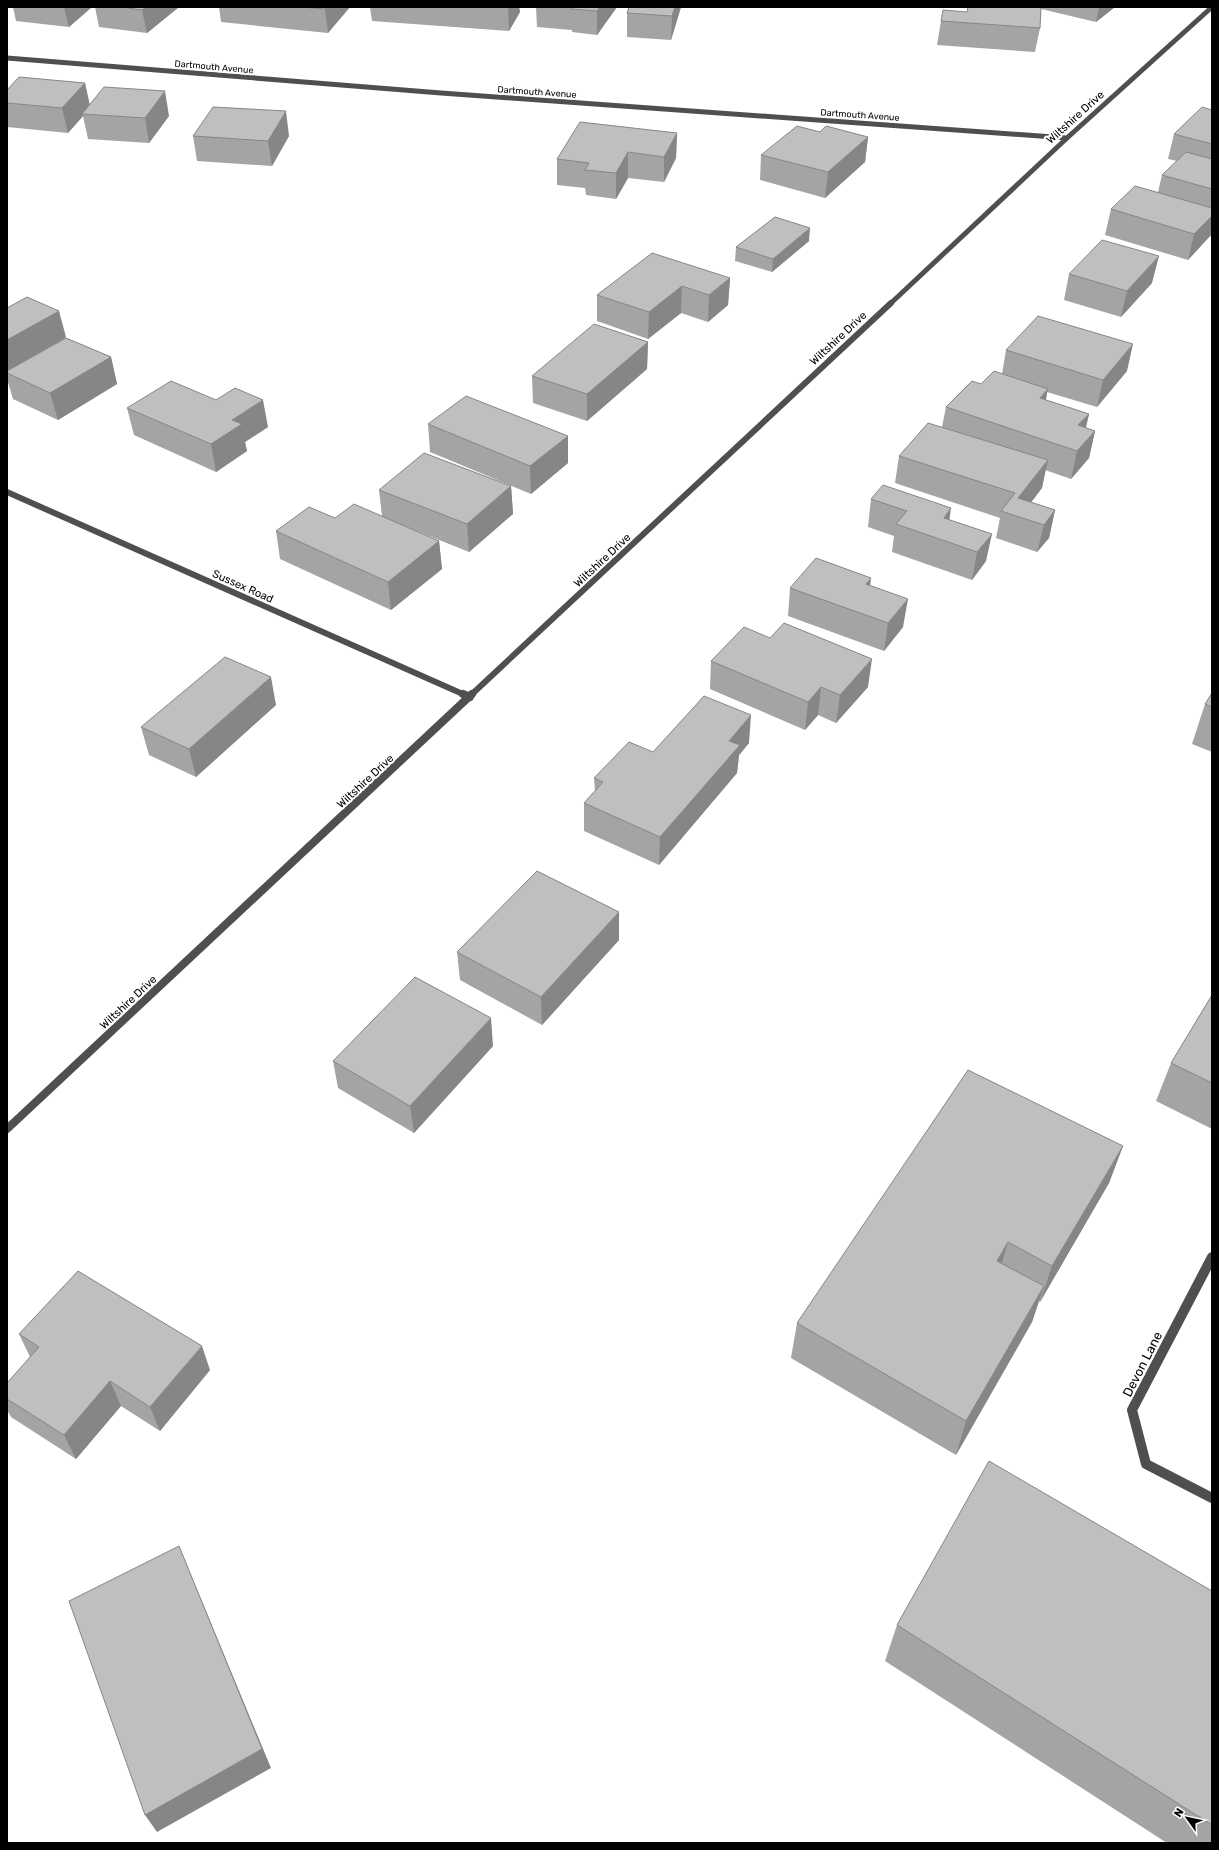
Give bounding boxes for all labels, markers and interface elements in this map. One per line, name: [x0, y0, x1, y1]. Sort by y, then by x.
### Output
street label: Dartmouth Avenue: [174, 59, 254, 75]
street label: Dartmouth Avenue: [497, 84, 577, 100]
street label: Wiltshire Drive: [1044, 88, 1107, 147]
street label: Dartmouth Avenue: [820, 107, 900, 123]
street label: Wiltshire Drive: [807, 309, 869, 368]
street label: Wiltshire Drive: [571, 531, 633, 590]
street label: Sussex Road: [210, 567, 275, 606]
street label: Wiltshire Drive: [334, 752, 396, 811]
street label: Wiltshire Drive: [97, 973, 159, 1032]
street label: Devon Lane: [1120, 1329, 1165, 1399]
north arrow: [1167, 1798, 1207, 1838]
text: N: [1171, 1806, 1187, 1820]

